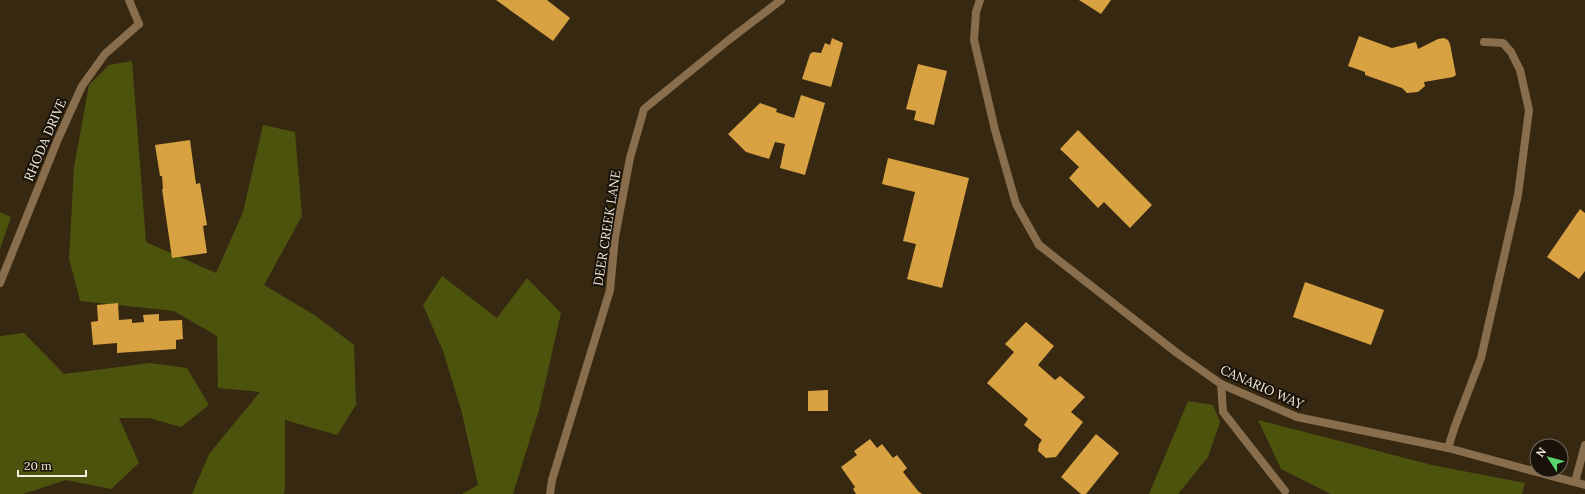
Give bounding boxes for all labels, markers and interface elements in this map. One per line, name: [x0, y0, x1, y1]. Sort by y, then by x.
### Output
street label: RHODA DRIVE: [20, 96, 70, 184]
street label: DEER CREEK LANE: [589, 169, 625, 287]
street label: CANARIO WAY: [1218, 361, 1307, 413]
north arrow: [1529, 438, 1569, 478]
text: N: [1533, 444, 1549, 460]
scale bar: [18, 452, 86, 478]
text: 20 m: [24, 458, 52, 473]

